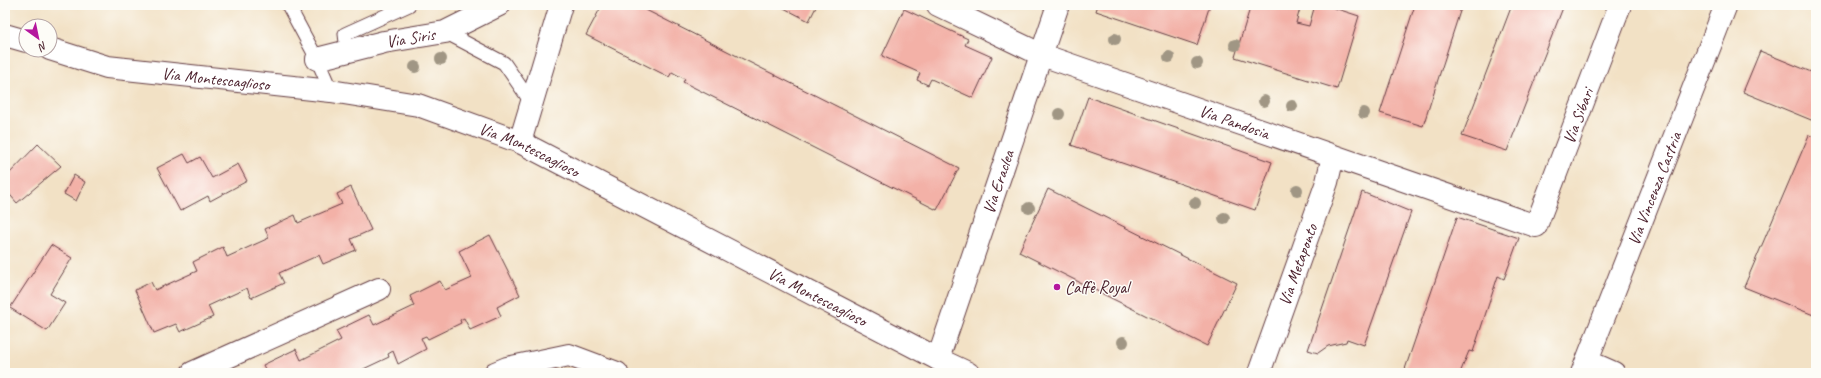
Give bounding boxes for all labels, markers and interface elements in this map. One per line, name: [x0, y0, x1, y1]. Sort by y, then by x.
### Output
north arrow: [18, 18, 58, 58]
street label: Via Siris: [385, 24, 438, 52]
text: N: [35, 39, 50, 55]
street label: Via Montescaglioso: [161, 63, 272, 96]
street label: Via Sibari: [1558, 84, 1599, 147]
street label: Via Pandosia: [1196, 100, 1274, 145]
street label: Via Montescaglioso: [476, 118, 584, 183]
street label: Via Vincenza Castria: [1623, 128, 1687, 248]
street label: Via Eraclea: [978, 146, 1019, 217]
street label: Via Metaponto: [1274, 220, 1323, 308]
street label: Via Montescaglioso: [765, 263, 872, 332]
place label: Caffè Royal: [1065, 277, 1132, 298]
marker: Caffè Royal: [1052, 282, 1062, 292]

